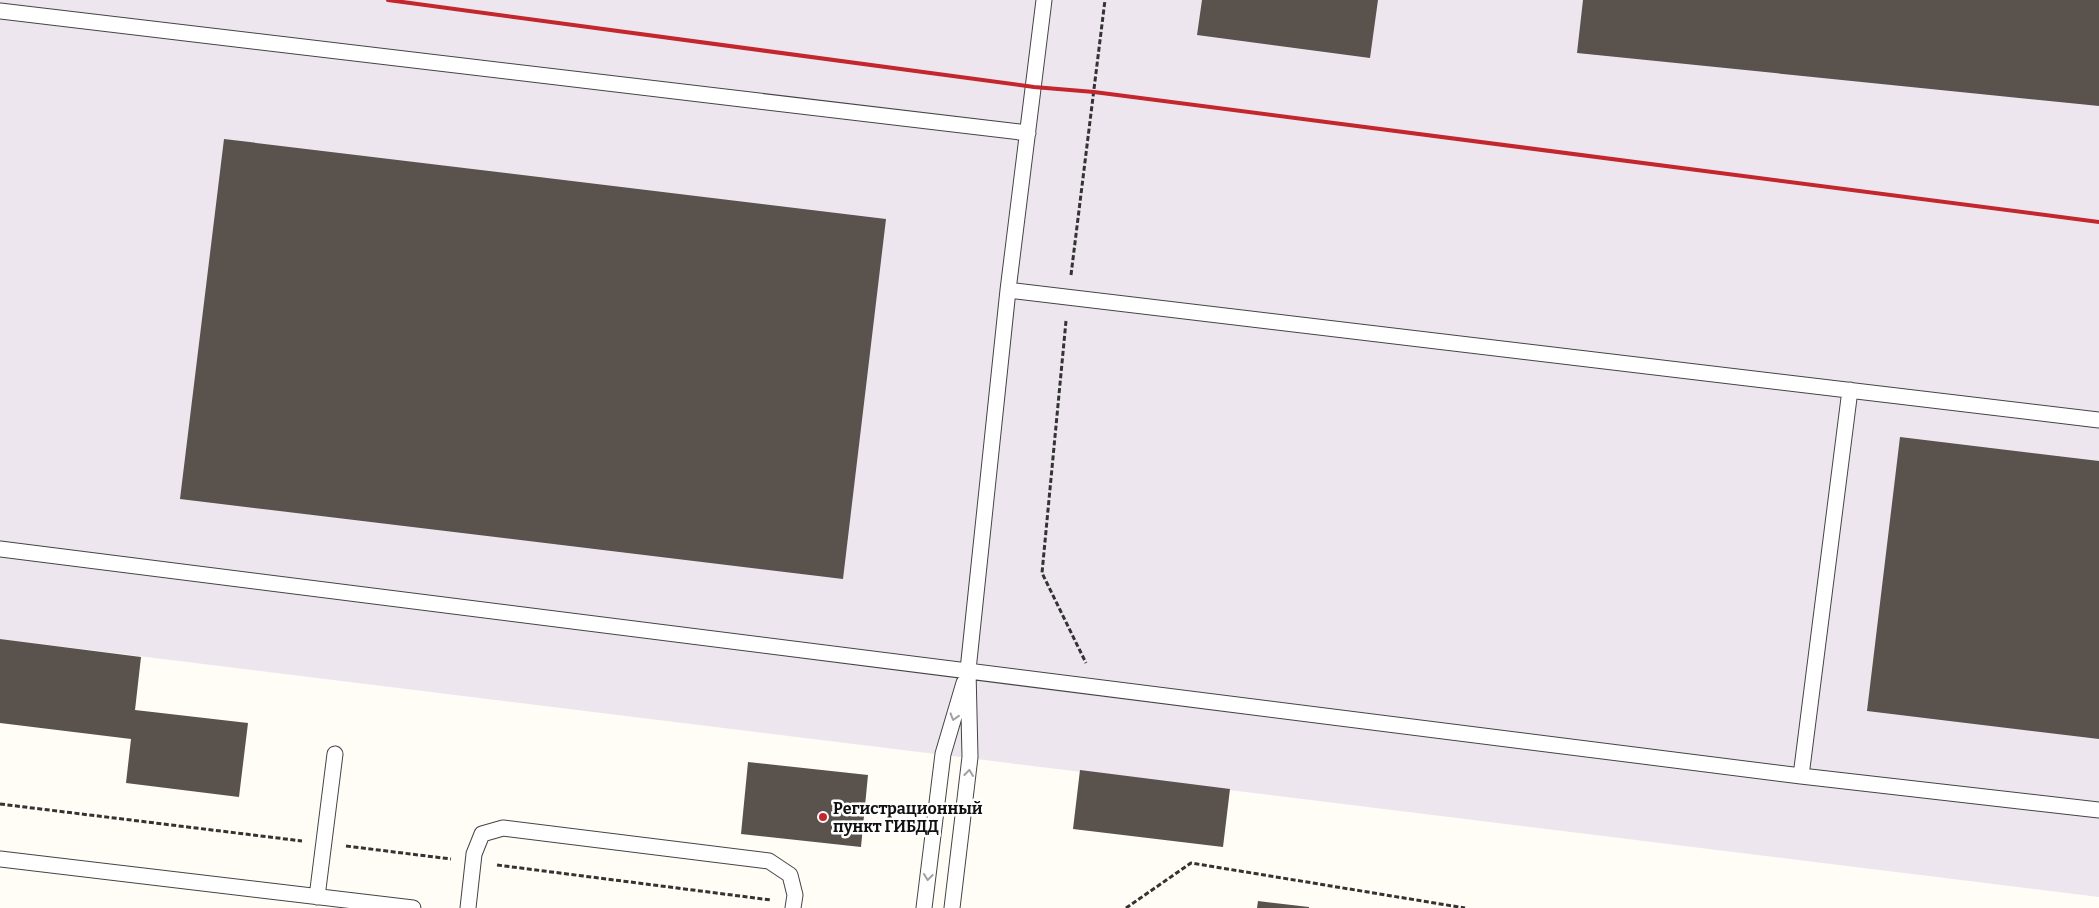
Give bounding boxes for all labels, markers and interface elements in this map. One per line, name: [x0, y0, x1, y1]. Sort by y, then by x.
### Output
one-way arrow: [949, 712, 959, 720]
one-way arrow: [963, 768, 974, 776]
place label: Регистрационный пункт ГИБДД: [833, 799, 983, 836]
marker: Регистрационный пункт ГИБДД: [817, 811, 829, 823]
one-way arrow: [923, 873, 934, 881]

